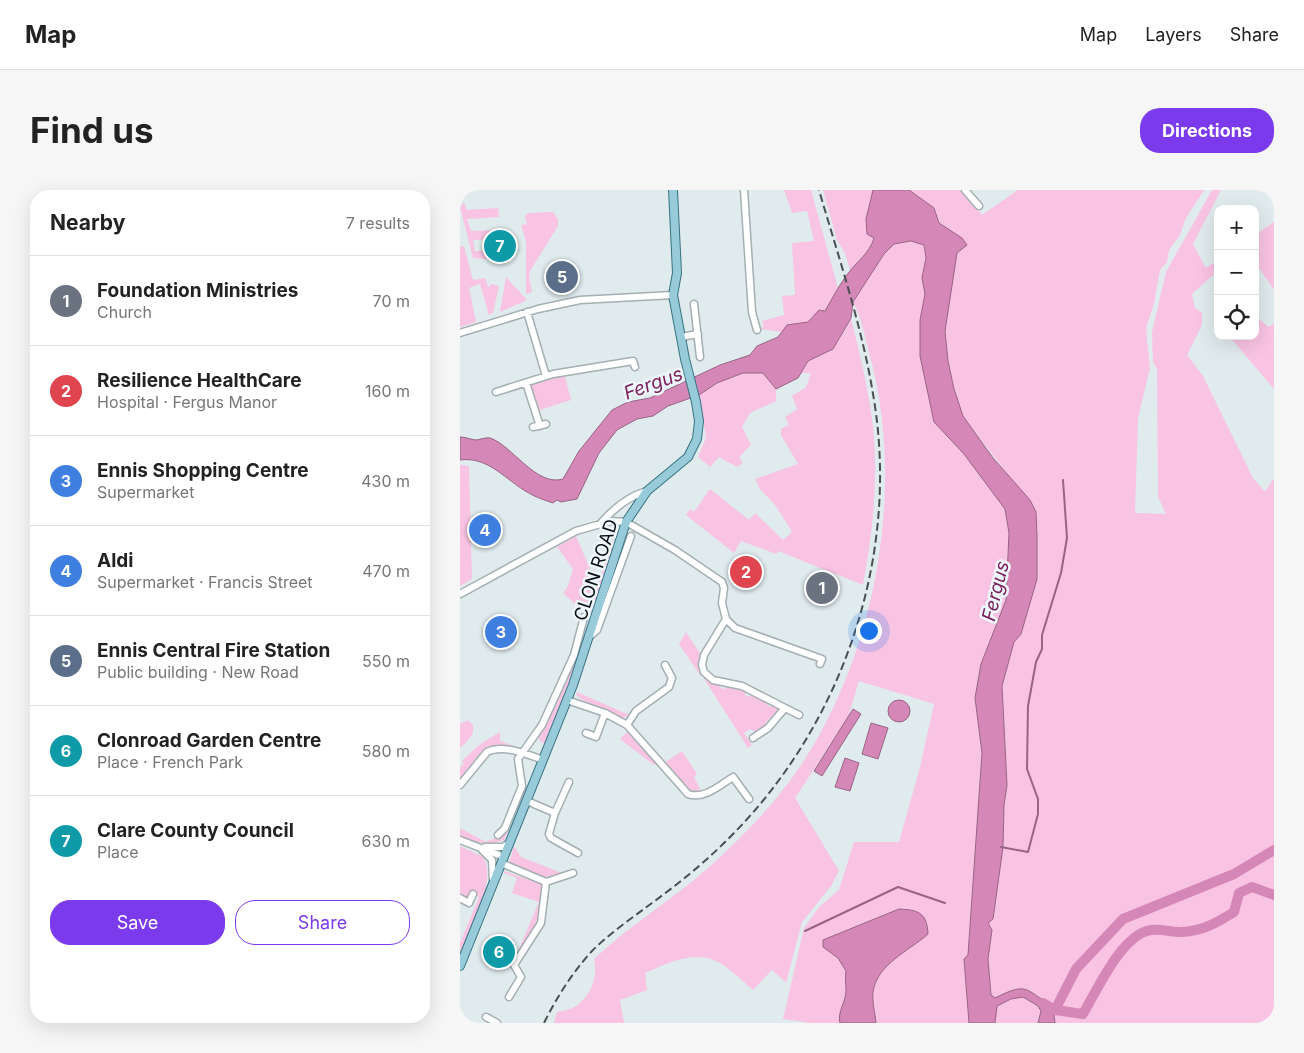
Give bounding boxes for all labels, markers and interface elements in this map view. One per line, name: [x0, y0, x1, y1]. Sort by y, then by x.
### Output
text: Map: [25, 20, 76, 49]
text: Map: [1080, 24, 1117, 45]
text: Layers: [1145, 24, 1202, 45]
text: Share: [1230, 24, 1279, 45]
button: Directions: [1140, 108, 1274, 153]
text: Find us: [30, 109, 154, 151]
map controls: [1214, 205, 1259, 340]
button: +: [1214, 205, 1259, 250]
text: Nearby: [50, 210, 125, 235]
text: 7 results: [346, 213, 410, 233]
pin: 7: [484, 227, 516, 265]
button: −: [1214, 250, 1259, 295]
pin: 5: [546, 258, 578, 296]
text: Foundation Ministries: [97, 279, 298, 302]
text: 1: [63, 291, 69, 311]
text: 70 m: [373, 291, 410, 311]
button: locate: [1214, 295, 1259, 340]
text: Church: [97, 302, 152, 322]
water label: Fergus: [620, 362, 686, 405]
text: Resilience HealthCare: [97, 369, 301, 392]
text: 2: [61, 381, 71, 401]
text: 160 m: [365, 381, 410, 401]
text: Hospital · Fergus Manor: [97, 392, 277, 412]
text: Ennis Shopping Centre: [97, 459, 309, 482]
text: 3: [61, 471, 71, 491]
text: 430 m: [361, 471, 410, 491]
text: Supermarket: [97, 482, 194, 502]
pin: 4: [469, 511, 501, 549]
street label: CLON ROAD: [569, 516, 622, 623]
text: Aldi: [97, 549, 133, 572]
pin: 2: [730, 553, 762, 591]
water label: Fergus: [977, 559, 1014, 624]
text: 4: [61, 561, 71, 581]
text: 470 m: [362, 561, 410, 581]
pin: 1: [806, 569, 838, 607]
text: Supermarket · Francis Street: [97, 572, 313, 592]
pin: 3: [485, 613, 517, 651]
your location: [856, 618, 882, 644]
text: Ennis Central Fire Station: [97, 639, 330, 662]
text: 5: [61, 651, 71, 671]
text: 550 m: [362, 651, 410, 671]
text: Public building · New Road: [97, 662, 299, 682]
text: Clonroad Garden Centre: [97, 729, 321, 752]
text: 6: [61, 741, 71, 761]
text: 580 m: [362, 741, 410, 761]
text: Place · French Park: [97, 752, 243, 772]
text: Clare County Council: [97, 819, 294, 842]
text: 7: [61, 831, 71, 851]
text: 630 m: [362, 831, 410, 851]
text: Place: [97, 842, 139, 862]
button: Save: [50, 900, 225, 945]
button: Share: [235, 900, 410, 945]
pin: 6: [483, 933, 515, 971]

